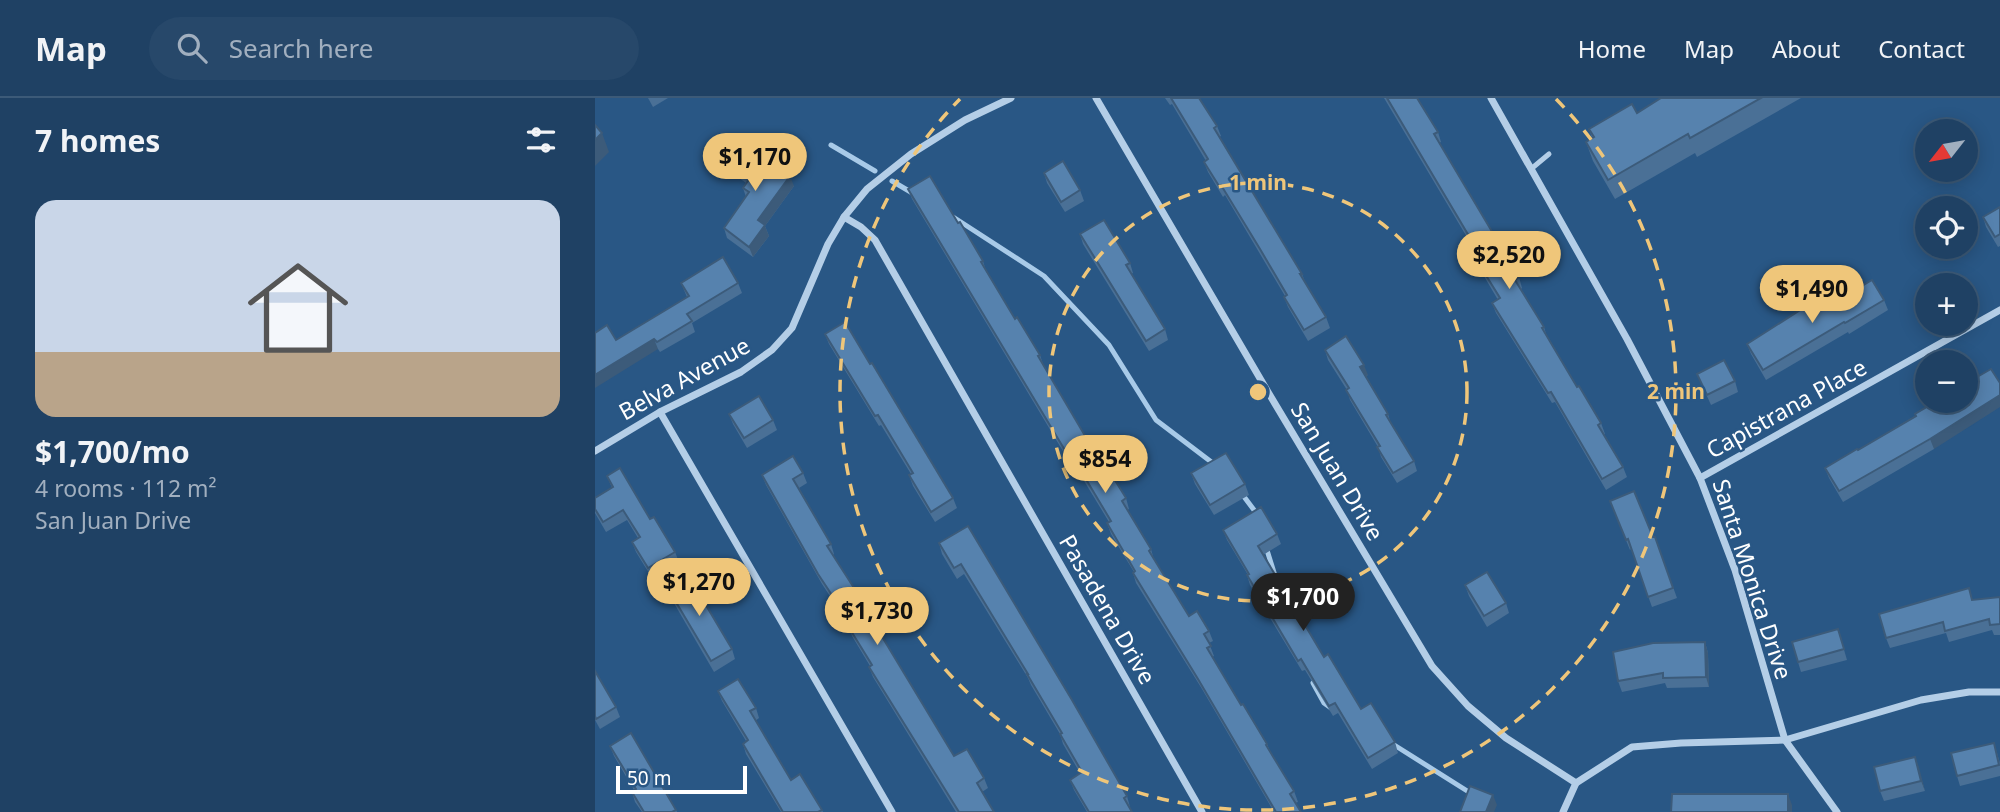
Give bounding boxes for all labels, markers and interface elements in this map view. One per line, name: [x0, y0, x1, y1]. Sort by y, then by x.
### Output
search box: [149, 17, 639, 80]
text: Map: [35, 26, 107, 71]
icon: search: [173, 29, 211, 67]
text: Search here: [229, 30, 373, 66]
text: Home: [1578, 32, 1646, 65]
text: Map: [1684, 32, 1734, 65]
text: About: [1772, 32, 1840, 65]
text: Contact: [1878, 32, 1965, 65]
north arrow: [1915, 119, 1977, 182]
map controls: [1915, 119, 1978, 413]
text: 7 homes: [35, 120, 160, 161]
icon: filters: [522, 121, 560, 159]
pin: $1,170: [698, 134, 812, 193]
text: $1,170: [719, 140, 791, 172]
text: 1 min: [1229, 168, 1287, 196]
button: locate: [1915, 196, 1978, 259]
pin: $2,520: [1452, 232, 1566, 291]
text: $2,520: [1473, 238, 1545, 270]
icon: home: [235, 245, 361, 371]
pin: $1,490: [1755, 266, 1869, 325]
text: $1,490: [1776, 272, 1848, 304]
button: +: [1915, 273, 1978, 336]
street label: Belva Avenue: [613, 329, 755, 427]
button: −: [1915, 350, 1978, 413]
street label: Capistrana Place: [1700, 351, 1872, 465]
text: 2 min: [1647, 377, 1705, 405]
centre of rings: [1246, 380, 1270, 404]
street label: San Juan Drive: [1284, 396, 1392, 546]
text: $1,700/mo: [35, 431, 190, 472]
pin: $854: [1064, 436, 1146, 495]
text: $854: [1079, 442, 1131, 474]
text: 4 rooms · 112 m²: [35, 472, 217, 504]
street label: Santa Monica Drive: [1706, 475, 1800, 683]
text: San Juan Drive: [35, 504, 191, 536]
street label: Pasadena Drive: [1052, 528, 1164, 690]
pin: $1,270: [642, 559, 756, 618]
text: $1,270: [663, 565, 735, 597]
pin: $1,700: [1246, 574, 1360, 633]
text: $1,700: [1267, 580, 1339, 612]
pin: $1,730: [820, 588, 934, 647]
text: $1,730: [841, 594, 913, 626]
scale bar: [616, 763, 747, 795]
text: 50 m: [627, 765, 671, 791]

